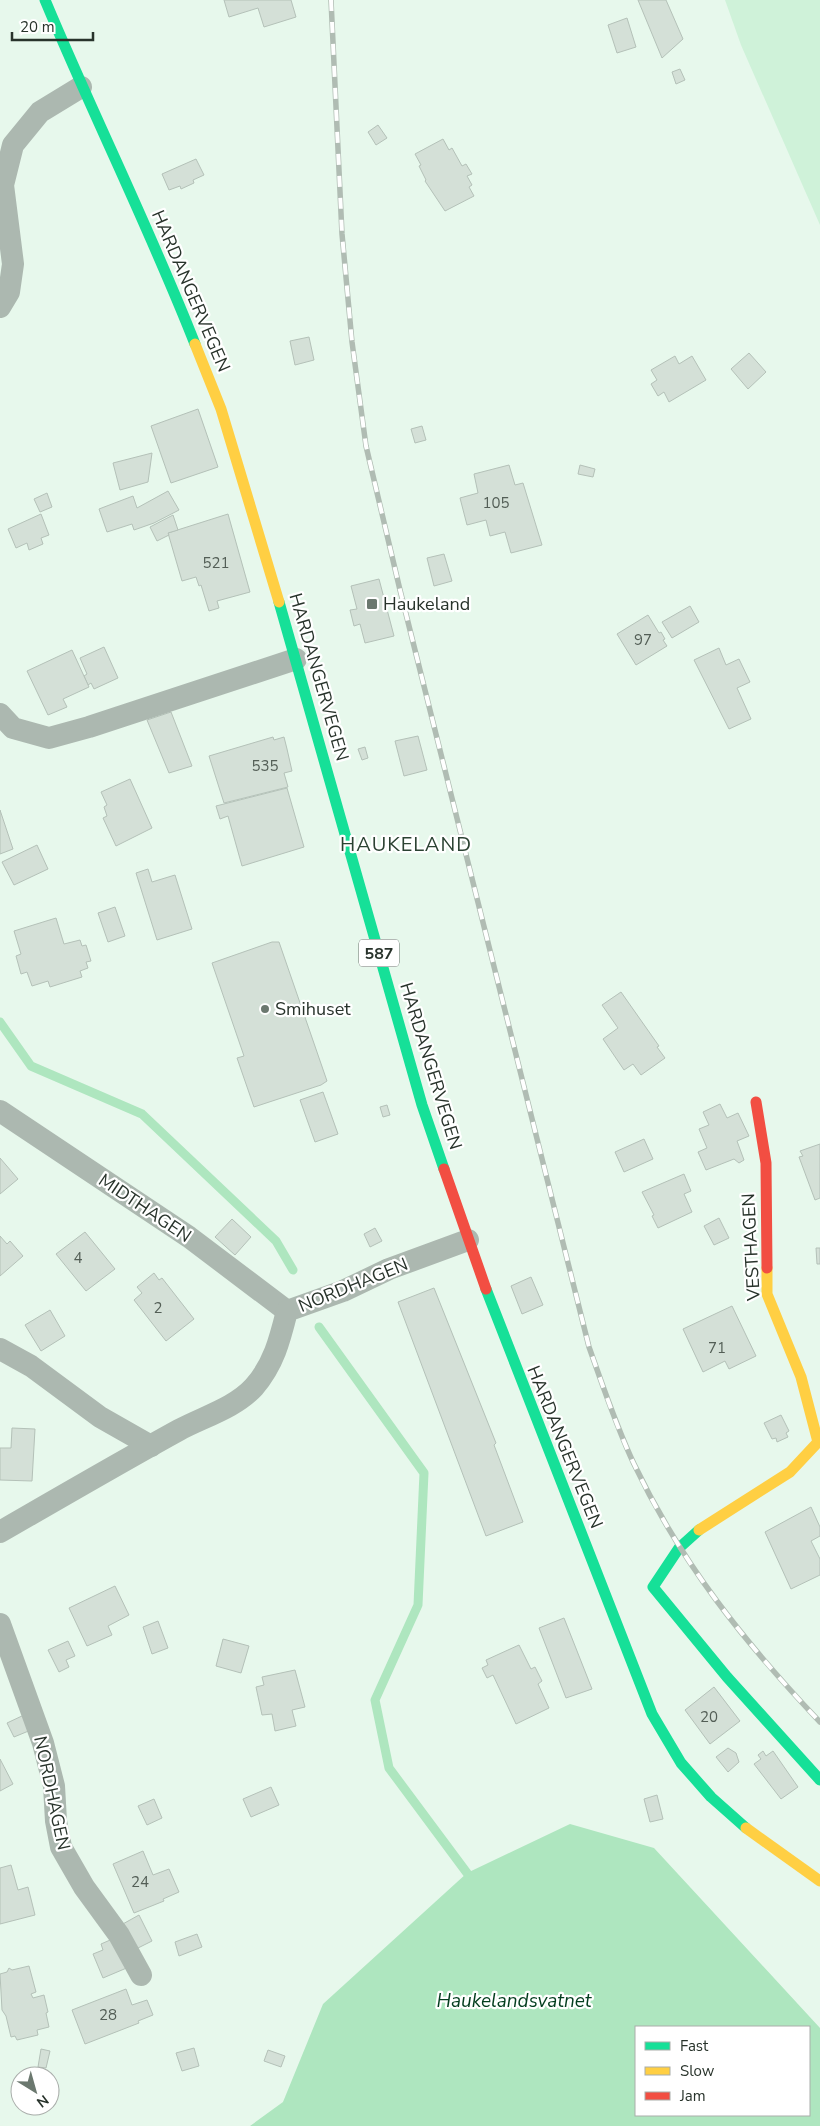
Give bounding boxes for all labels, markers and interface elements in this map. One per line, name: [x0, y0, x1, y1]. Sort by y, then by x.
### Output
scale bar: [12, 10, 94, 42]
text: 20 m: [20, 17, 55, 37]
street label: HARDANGERVEGEN: [146, 206, 236, 376]
house number: 105: [482, 493, 510, 513]
house number: 521: [202, 553, 230, 573]
street label: HARDANGERVEGEN: [284, 590, 354, 764]
place label: Haukeland: [383, 592, 470, 616]
marker: Haukeland: [365, 597, 379, 611]
house number: 97: [634, 630, 652, 650]
house number: 535: [251, 756, 279, 776]
district label: HAUKELAND: [340, 831, 472, 858]
road number: 587: [359, 940, 399, 966]
street label: HARDANGERVEGEN: [394, 980, 468, 1152]
place label: Smihuset: [275, 997, 351, 1021]
marker: Smihuset: [259, 1003, 271, 1015]
street label: MIDTHAGEN: [94, 1168, 196, 1248]
street label: VESTHAGEN: [736, 1193, 766, 1302]
house number: 4: [73, 1248, 83, 1268]
street label: NORDHAGEN: [295, 1252, 411, 1318]
house number: 2: [153, 1298, 163, 1318]
house number: 71: [708, 1338, 726, 1358]
street label: HARDANGERVEGEN: [521, 1362, 609, 1532]
house number: 20: [700, 1707, 718, 1727]
street label: NORDHAGEN: [28, 1734, 76, 1852]
house number: 24: [131, 1872, 149, 1892]
water label: Haukelandsvatnet: [437, 1988, 593, 2014]
house number: 28: [99, 2005, 117, 2025]
legend: [635, 2026, 810, 2116]
text: Fast: [680, 2036, 709, 2056]
text: Slow: [680, 2061, 715, 2081]
north arrow: [10, 2066, 60, 2116]
text: Jam: [679, 2086, 706, 2106]
text: N: [33, 2090, 52, 2112]

